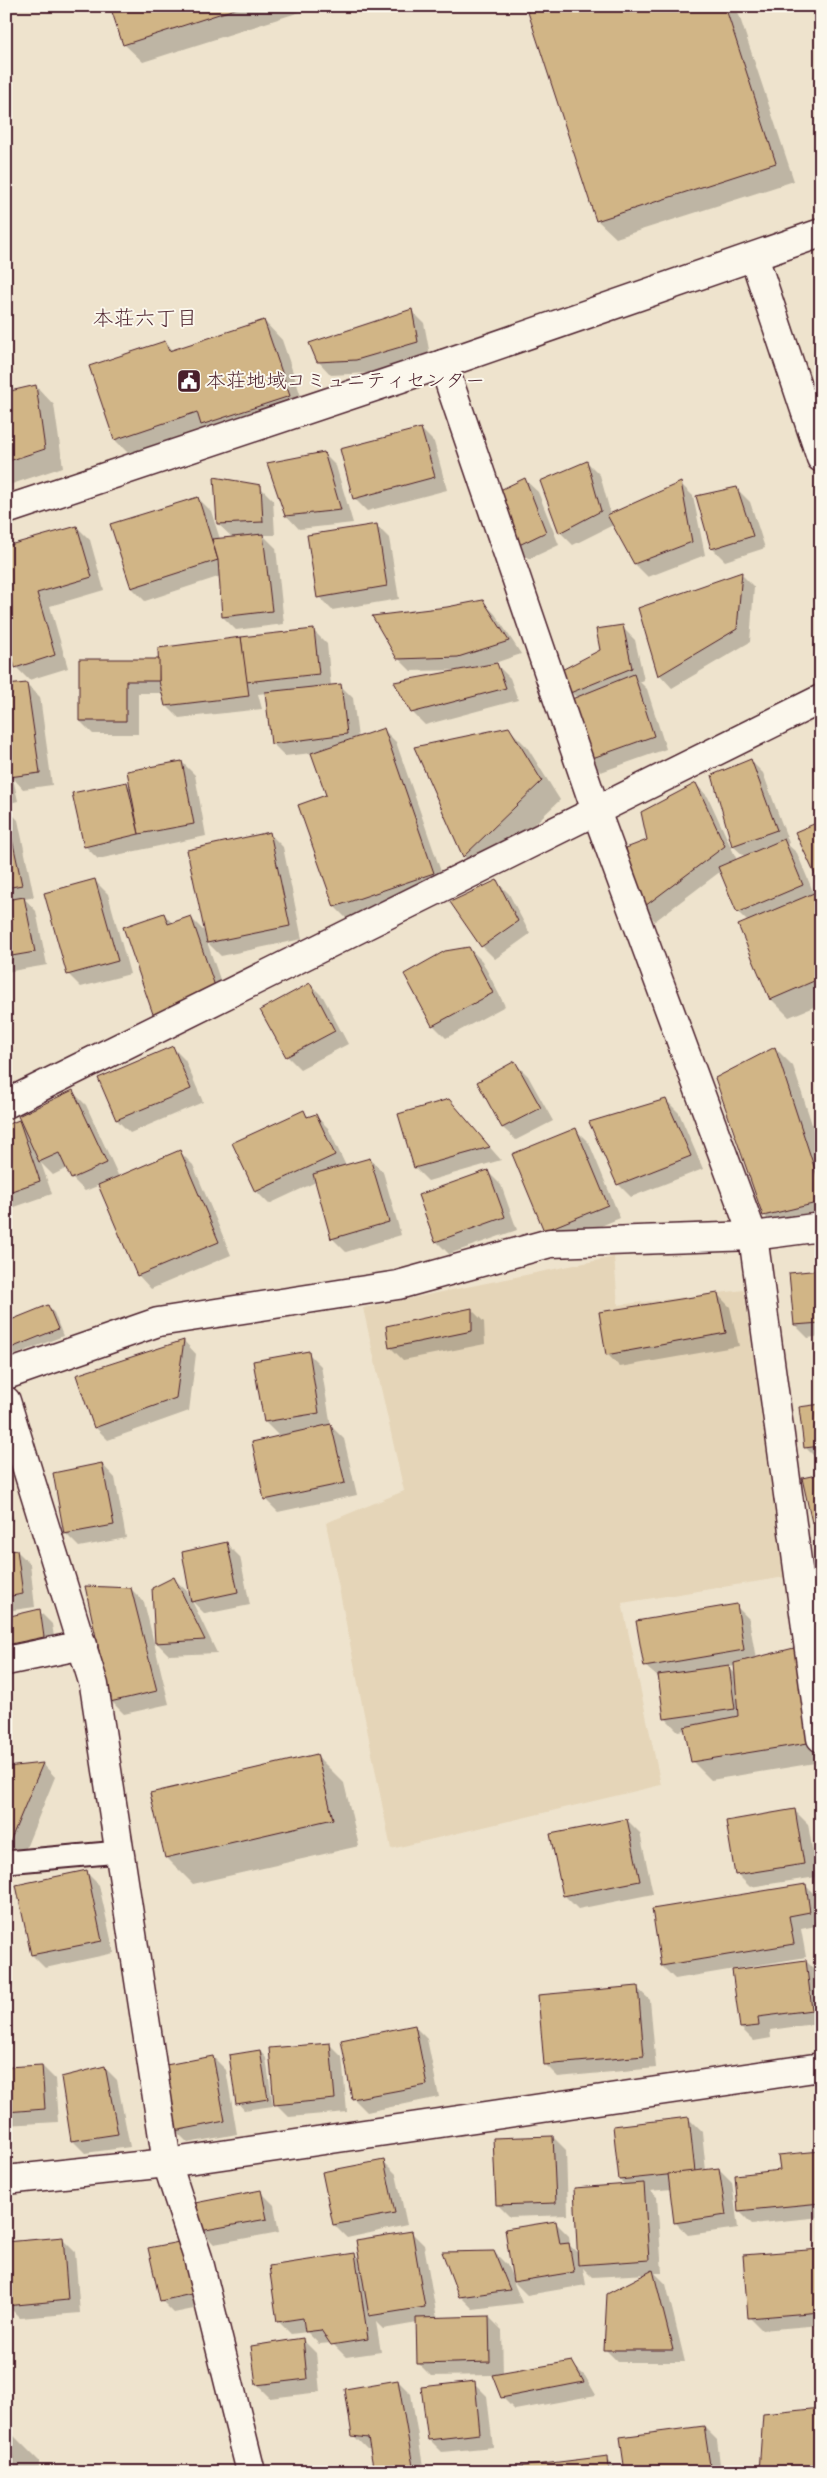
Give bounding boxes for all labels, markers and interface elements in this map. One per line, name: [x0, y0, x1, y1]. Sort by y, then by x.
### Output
district label: 本荘六丁目: [93, 305, 198, 333]
public building icon: 本荘地域コミュニティセンター: [176, 368, 202, 394]
place label: 本荘地域コミュニティセンター: [206, 368, 485, 395]

